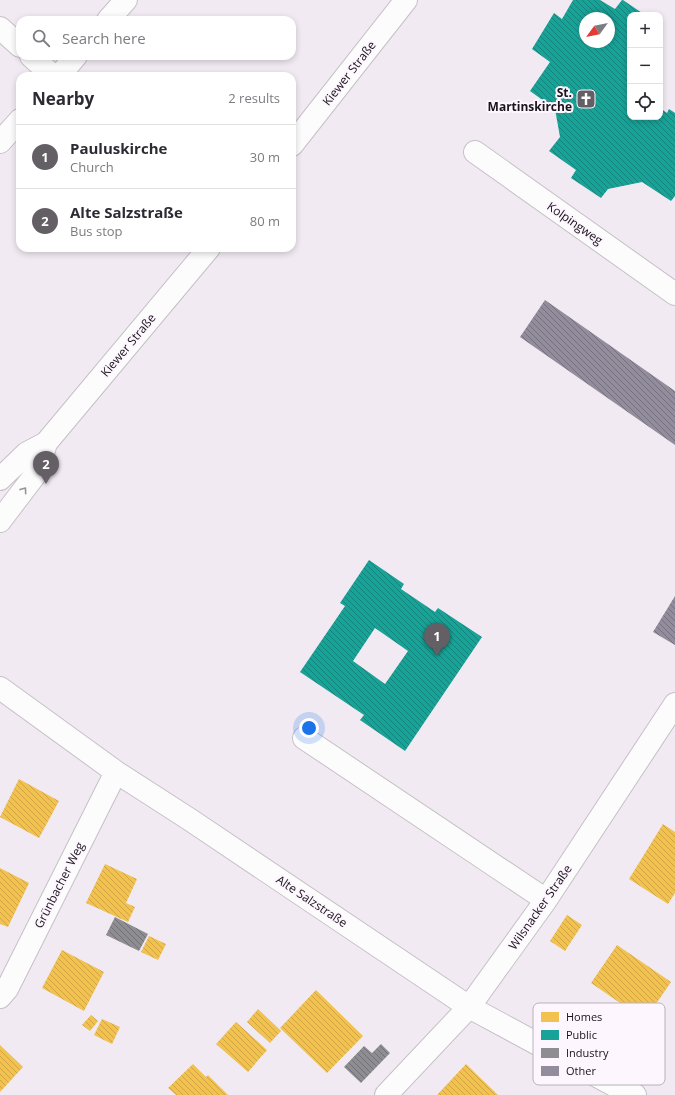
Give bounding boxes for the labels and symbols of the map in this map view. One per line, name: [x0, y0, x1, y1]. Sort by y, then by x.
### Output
north arrow: [579, 12, 615, 48]
street label: Kiewer Straße: [318, 37, 380, 109]
place label: St. Martinskirche: [488, 84, 572, 115]
church icon: St. Martinskirche: [575, 88, 597, 110]
street label: Kolpingweg: [544, 198, 607, 249]
street label: Kiewer Straße: [96, 310, 160, 380]
pin: 2: [33, 451, 59, 484]
one-way arrow: [19, 488, 26, 495]
pin: 1: [424, 623, 450, 656]
your location: [299, 718, 319, 738]
street label: Grünbacher Weg: [30, 839, 88, 931]
street label: Wilsnacker Straße: [504, 861, 576, 953]
street label: Alte Salzstraße: [273, 871, 351, 931]
legend: [533, 1003, 665, 1085]
text: Homes: [566, 1009, 602, 1024]
text: Public: [566, 1027, 597, 1042]
text: Industry: [566, 1045, 609, 1060]
text: Other: [566, 1063, 596, 1078]

